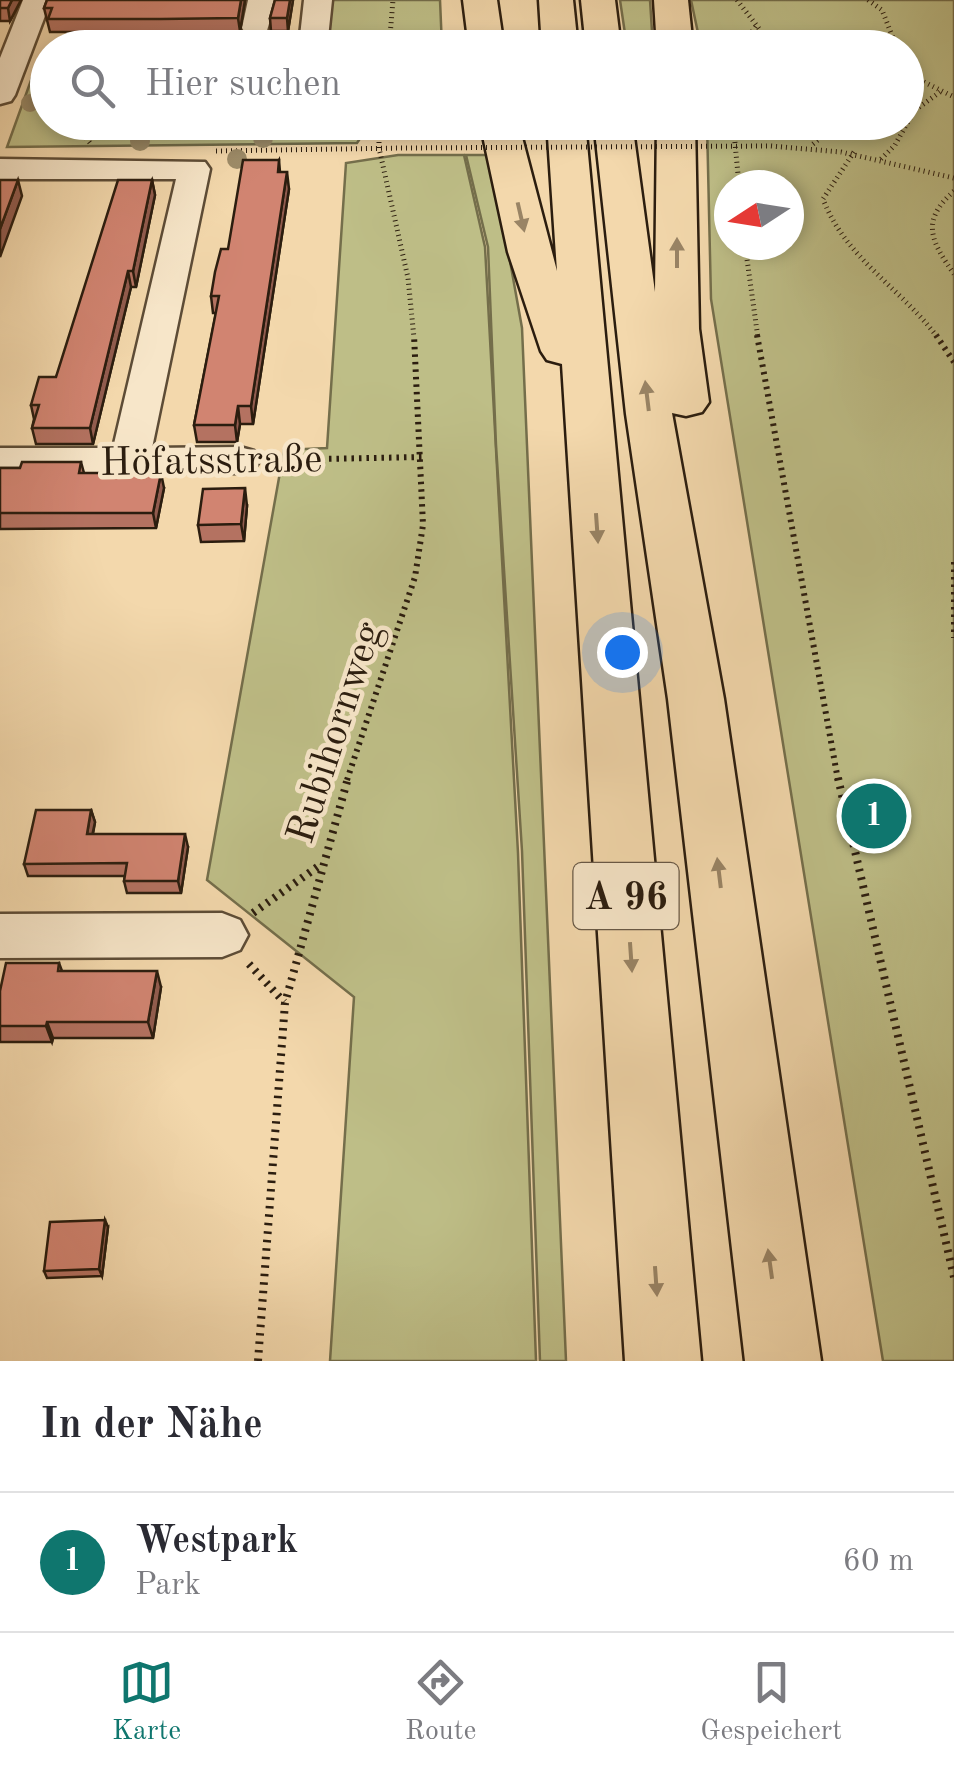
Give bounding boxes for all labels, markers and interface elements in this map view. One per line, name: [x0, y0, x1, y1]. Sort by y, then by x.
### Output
search box: [30, 30, 924, 140]
icon: search: [65, 58, 120, 113]
text: Hier suchen: [145, 66, 341, 104]
north arrow: [714, 170, 804, 260]
one-way arrow: [514, 202, 529, 233]
one-way arrow: [669, 237, 685, 269]
one-way arrow: [639, 380, 655, 411]
street label: Höfatsstraße: [99, 441, 323, 485]
one-way arrow: [590, 513, 606, 545]
street label: Rubihornweg: [282, 617, 391, 849]
your location: [597, 627, 648, 678]
pin: 1: [842, 778, 906, 854]
one-way arrow: [710, 856, 726, 888]
road number: A 96: [574, 863, 678, 929]
one-way arrow: [623, 941, 639, 973]
one-way arrow: [761, 1248, 777, 1280]
one-way arrow: [649, 1265, 665, 1297]
text: In der Nähe: [40, 1405, 263, 1447]
text: Westpark: [135, 1523, 298, 1561]
text: 1: [63, 1546, 82, 1578]
text: 60 m: [843, 1546, 914, 1578]
text: Park: [135, 1570, 201, 1602]
tab: Karte: [112, 1655, 181, 1750]
tab: Route: [405, 1655, 476, 1750]
tab: Gespeichert: [700, 1655, 842, 1750]

